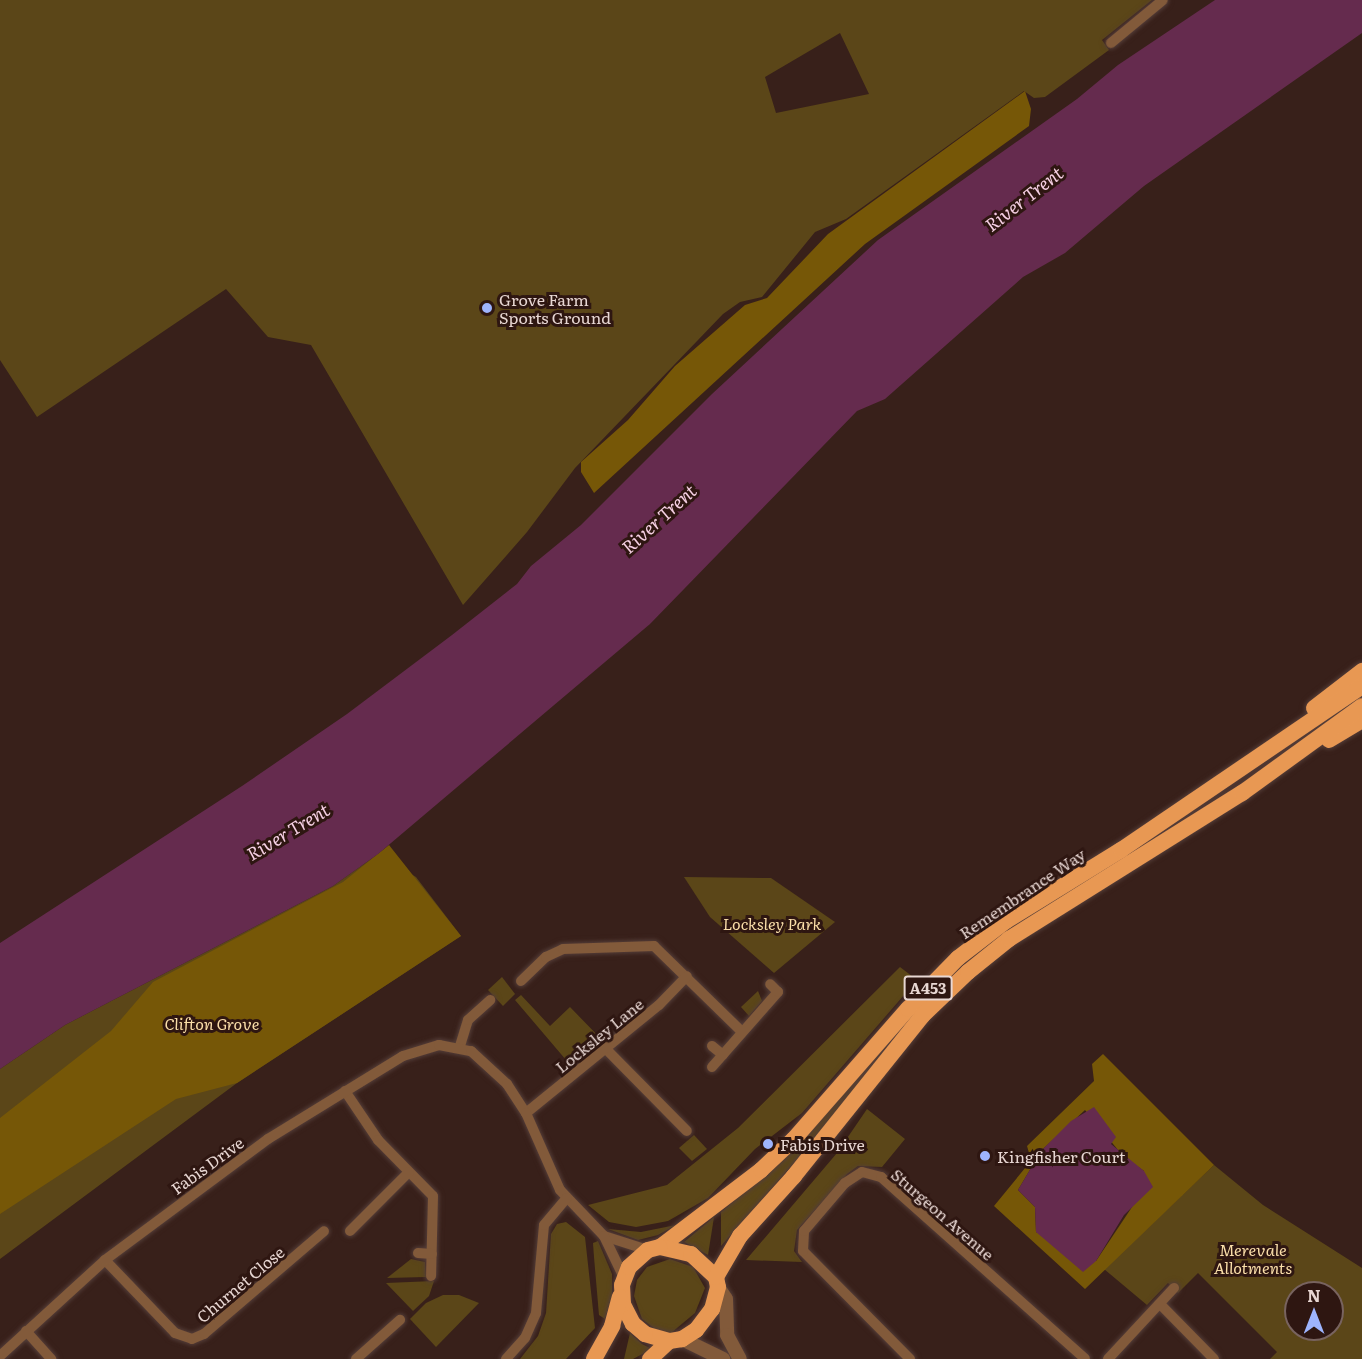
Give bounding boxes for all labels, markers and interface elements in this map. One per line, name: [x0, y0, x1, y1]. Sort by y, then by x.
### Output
water label: River Trent: [981, 162, 1067, 236]
place label: Grove Farm Sports Ground: [499, 289, 611, 327]
marker: Grove Farm Sports Ground: [480, 301, 494, 315]
water label: River Trent: [617, 480, 701, 558]
water label: River Trent: [243, 799, 333, 865]
street label: Remembrance Way: [955, 844, 1089, 942]
park label: Locksley Park: [723, 913, 821, 933]
road number: A453: [902, 976, 954, 1000]
street label: Locksley Lane: [551, 994, 647, 1076]
park label: Clifton Grove: [165, 1013, 259, 1033]
street label: Fabis Drive: [167, 1132, 247, 1198]
place label: Fabis Drive: [780, 1134, 865, 1154]
marker: Fabis Drive: [761, 1137, 775, 1151]
place label: Kingfisher Court: [997, 1146, 1125, 1166]
marker: Kingfisher Court: [978, 1149, 992, 1163]
street label: Sturgeon Avenue: [888, 1164, 998, 1264]
park label: Merevale Allotments: [1214, 1239, 1292, 1277]
street label: Churnet Close: [192, 1242, 288, 1326]
north arrow: [1284, 1281, 1344, 1341]
text: N: [1307, 1283, 1321, 1307]

